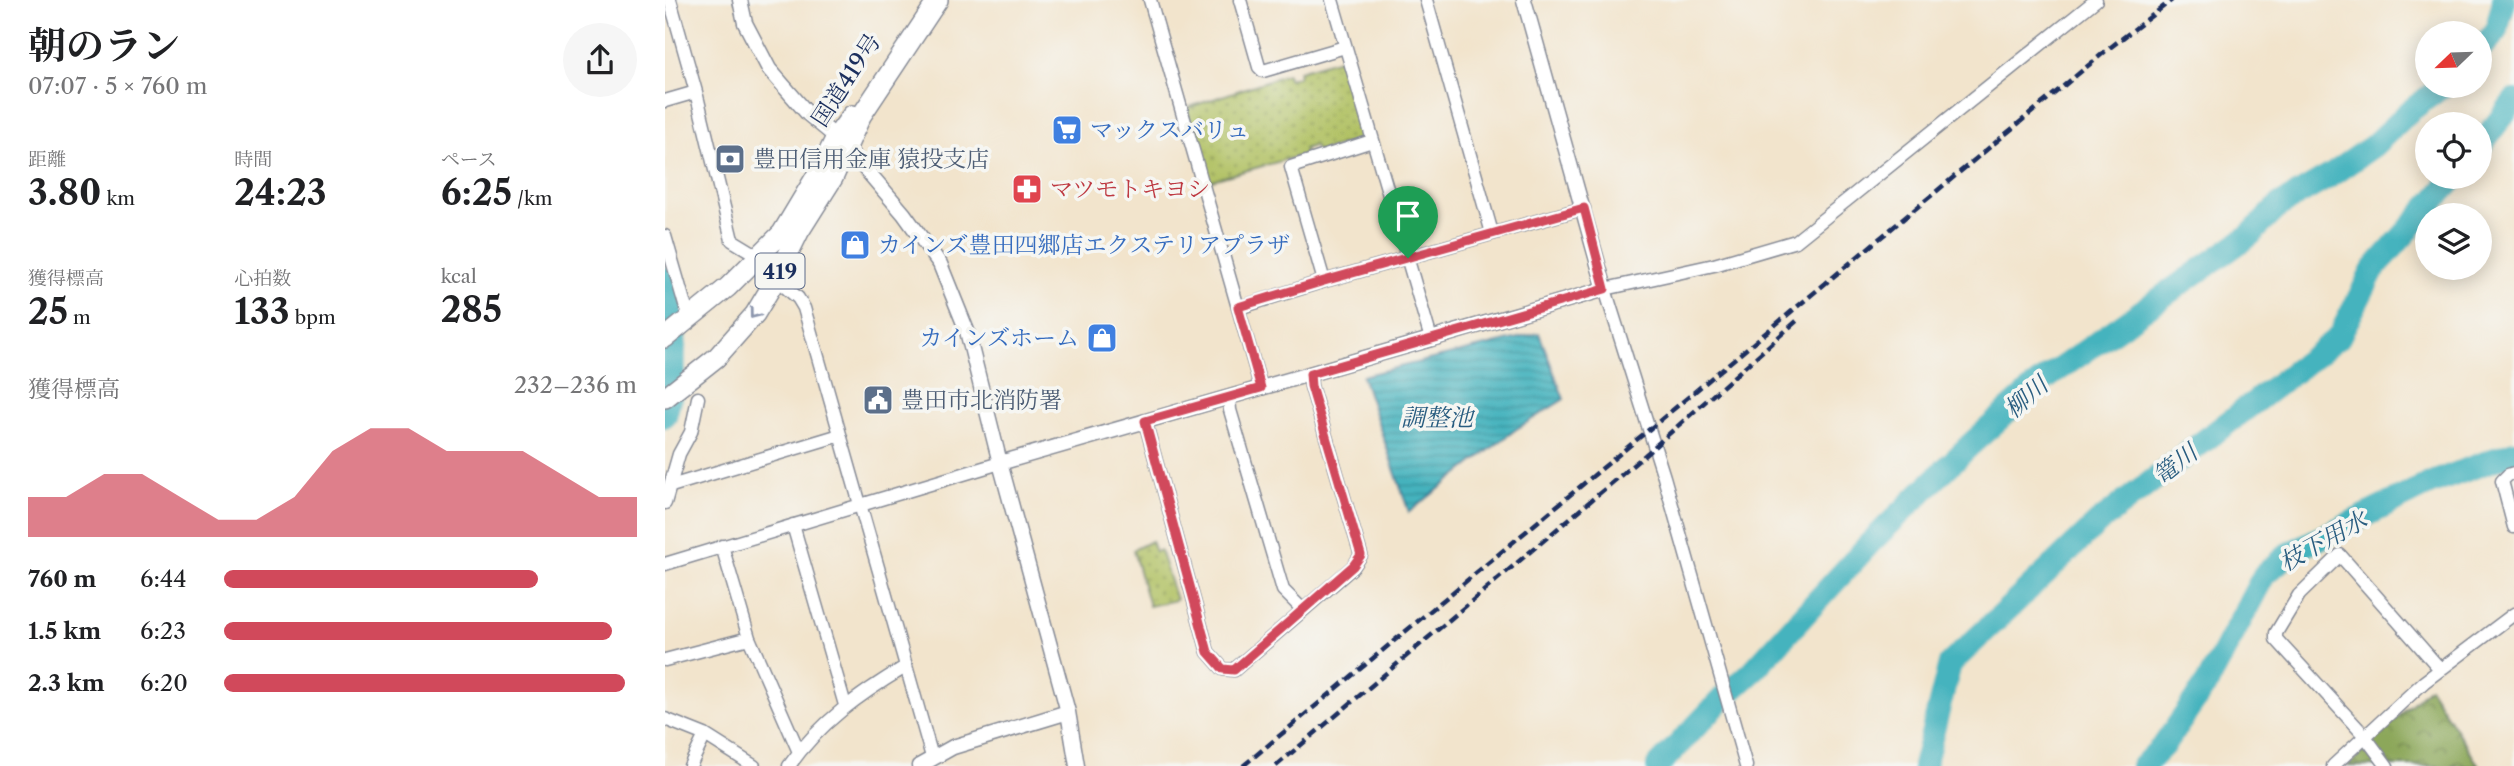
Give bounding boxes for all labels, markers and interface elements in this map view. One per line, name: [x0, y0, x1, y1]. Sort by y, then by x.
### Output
north arrow: [2415, 21, 2492, 98]
map controls: [2415, 21, 2492, 280]
text: 朝のラン: [28, 22, 180, 69]
button: share: [563, 23, 637, 97]
street label: 国道419号: [806, 28, 886, 132]
text: 07:07 · 5 × 760 m: [28, 72, 207, 100]
button: locate: [2415, 112, 2492, 189]
supermarket icon: マックスバリュ: [1050, 113, 1084, 147]
place label: マックスバリュ: [1090, 116, 1249, 144]
bank icon: 豊田信用金庫 猿投支店: [713, 142, 747, 176]
place label: 豊田信用金庫 猿投支店: [753, 145, 989, 173]
text: 距離: [28, 148, 66, 171]
text: 時間: [234, 148, 272, 171]
text: ペース: [441, 148, 497, 171]
text: 3.80: [28, 171, 101, 214]
text: 24:23: [234, 171, 327, 214]
text: 6:25: [441, 171, 512, 214]
pharmacy icon: マツモトキヨシ: [1010, 172, 1044, 206]
place label: マツモトキヨシ: [1050, 175, 1210, 203]
pin: [1378, 186, 1438, 258]
text: km: [101, 187, 135, 210]
text: /km: [512, 187, 553, 210]
icon: arrive: [1389, 197, 1427, 235]
button: layers: [2415, 203, 2492, 280]
shop icon: カインズ豊田四郷店エクステリアプラザ: [838, 228, 872, 262]
place label: カインズ豊田四郷店エクステリアプラザ: [878, 231, 1290, 259]
road number: 419: [755, 254, 805, 288]
text: kcal: [441, 265, 477, 288]
text: 獲得標高: [28, 267, 104, 290]
text: 心拍数: [234, 267, 291, 290]
text: 285: [441, 288, 502, 331]
text: 25: [28, 290, 68, 333]
text: 133: [234, 290, 290, 333]
text: m: [68, 306, 91, 329]
text: bpm: [290, 306, 336, 329]
one-way arrow: [749, 307, 762, 319]
shop icon: カインズホーム: [1085, 321, 1119, 355]
place label: カインズホーム: [919, 324, 1079, 352]
water label: 柳川: [1998, 368, 2056, 424]
text: 232–236 m: [514, 371, 637, 399]
text: 獲得標高: [28, 375, 120, 403]
public building icon: 豊田市北消防署: [861, 383, 895, 417]
place label: 豊田市北消防署: [901, 386, 1062, 414]
water label: 調整池: [1401, 403, 1476, 432]
water label: 篭川: [2147, 436, 2205, 490]
water label: 枝下用水: [2274, 504, 2374, 577]
text: 760 m: [28, 565, 97, 593]
text: 6:44: [140, 565, 187, 593]
text: 1.5 km: [28, 617, 101, 645]
text: 6:23: [140, 617, 186, 645]
text: 2.3 km: [28, 669, 105, 697]
text: 6:20: [140, 669, 188, 697]

